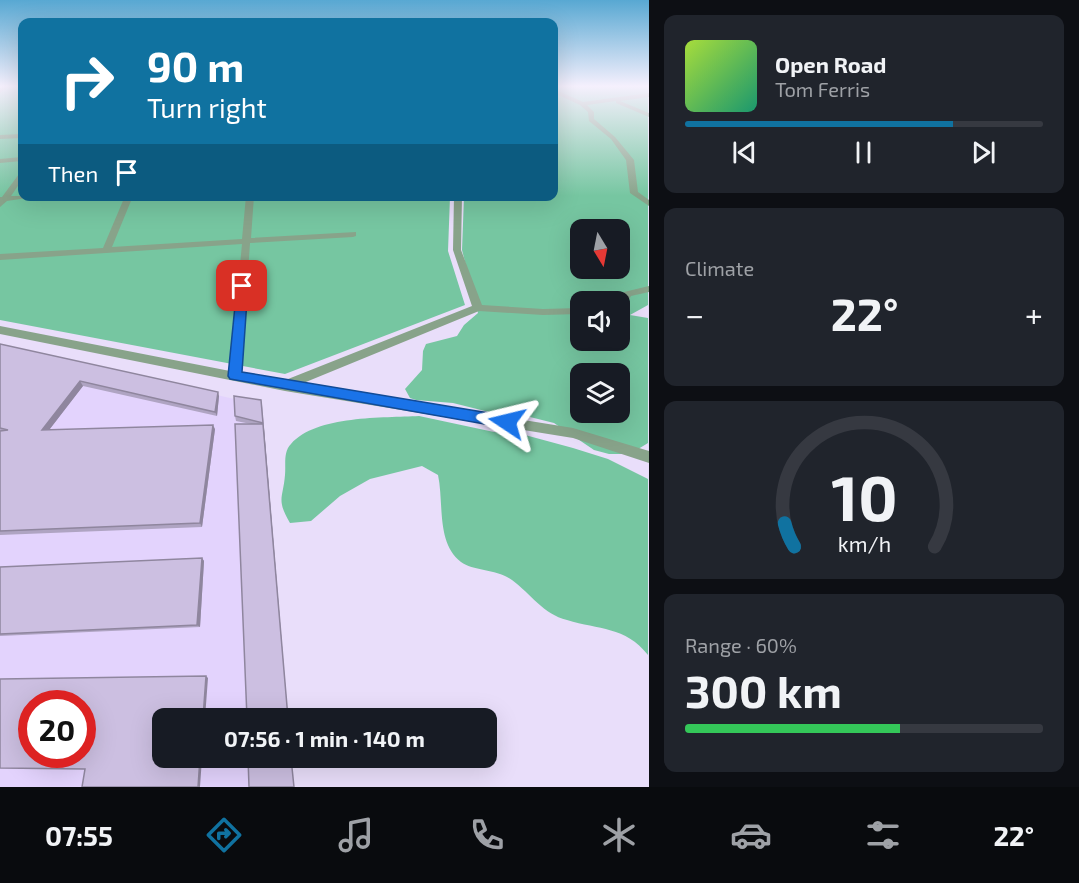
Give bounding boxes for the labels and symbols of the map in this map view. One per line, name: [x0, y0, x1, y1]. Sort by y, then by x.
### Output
north arrow: [570, 219, 630, 279]
pin: [216, 260, 267, 311]
position arrow: [475, 390, 539, 454]
speed limit sign: 20: [18, 690, 96, 768]

